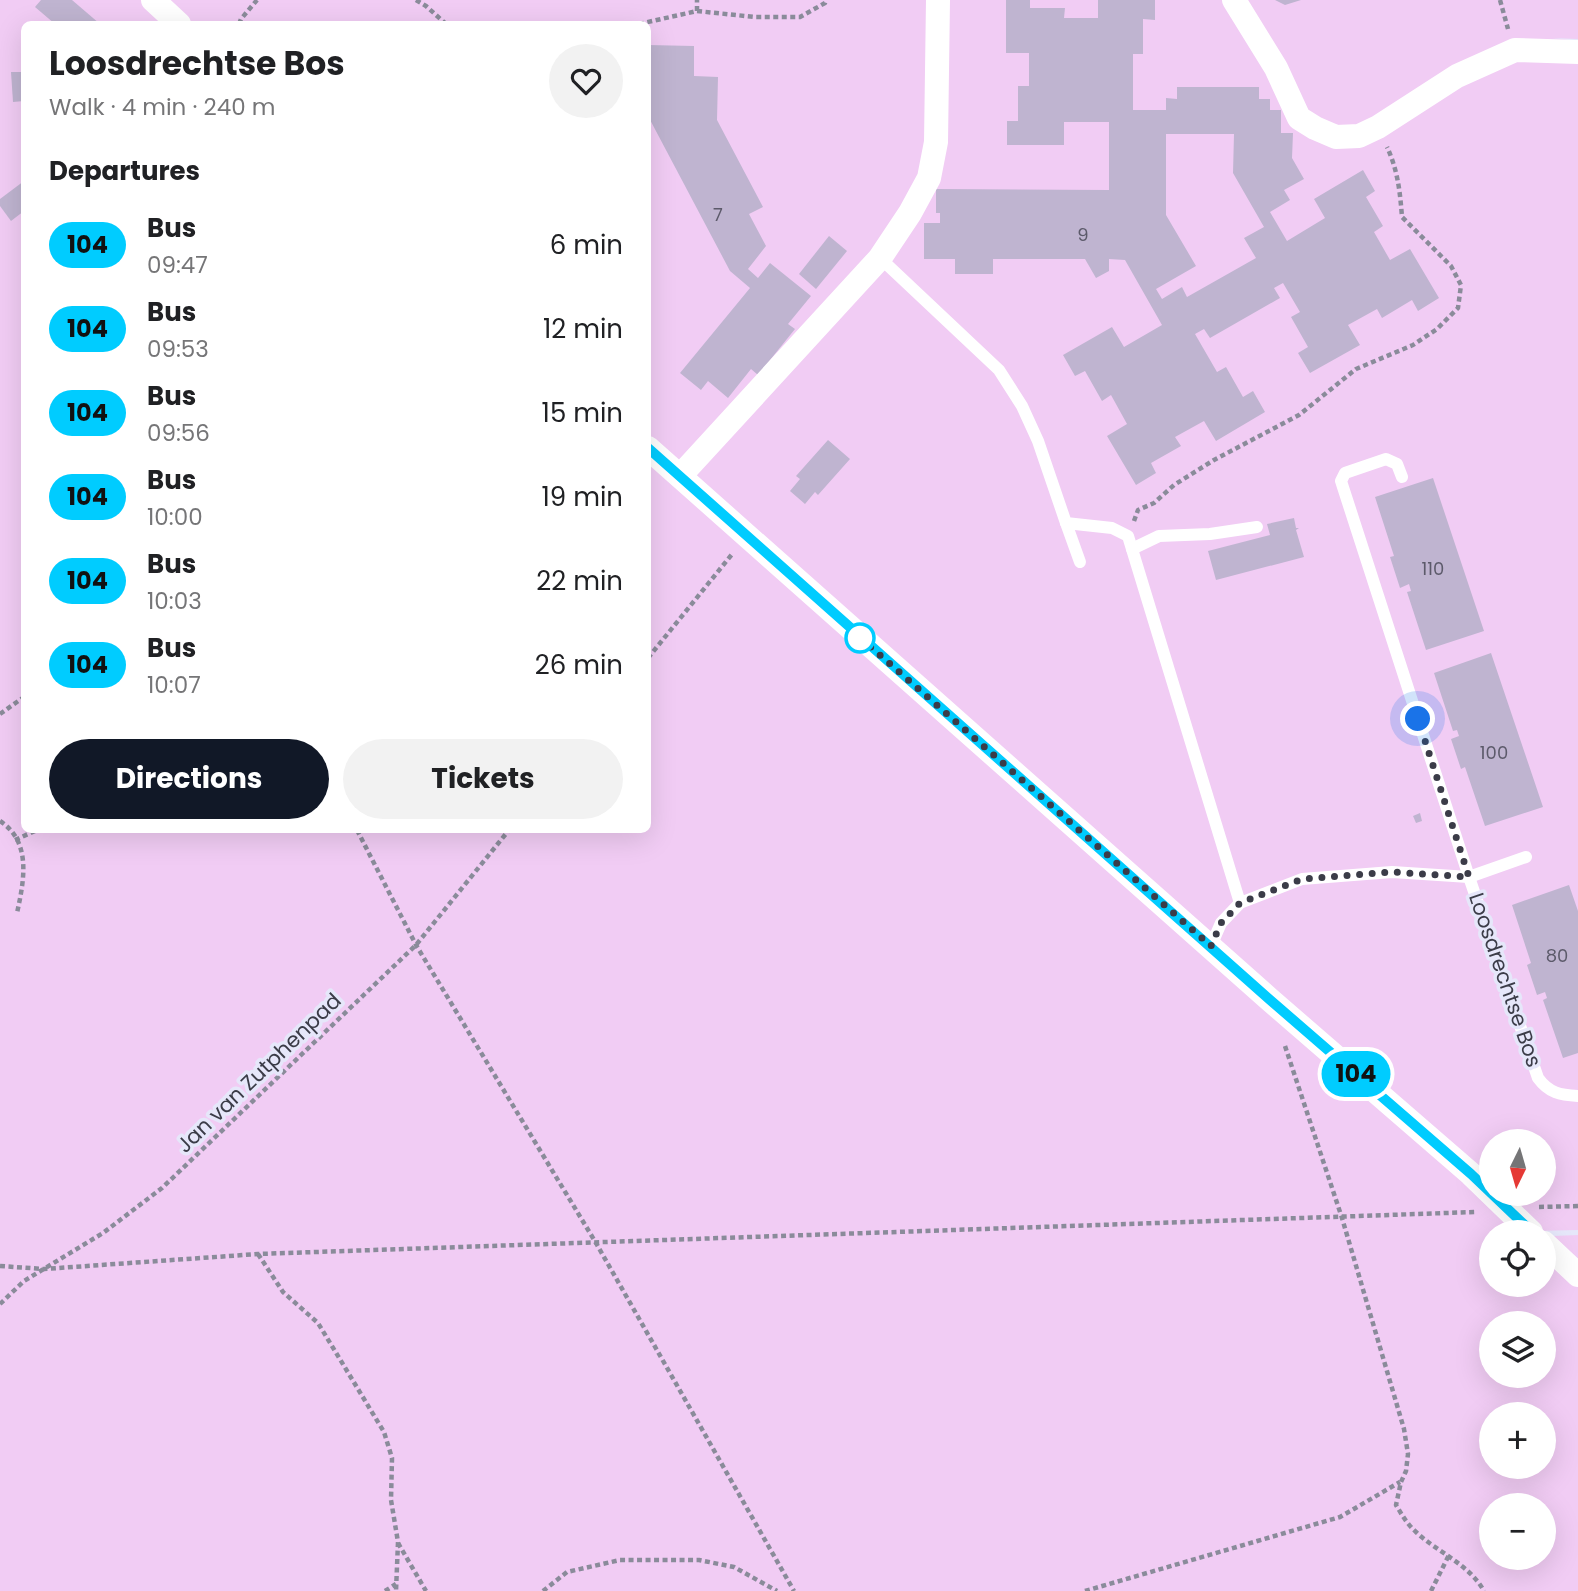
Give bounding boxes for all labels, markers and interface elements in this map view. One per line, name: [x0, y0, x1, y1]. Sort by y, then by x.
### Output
text: Loosdrechtse Bos: [49, 40, 345, 87]
button: heart: [549, 44, 623, 118]
text: Walk · 4 min · 240 m: [49, 91, 275, 123]
text: Departures: [49, 153, 200, 189]
house number: 7: [713, 202, 723, 227]
text: Bus: [147, 210, 196, 246]
house number: 9: [1077, 222, 1089, 247]
text: 6 min: [550, 227, 623, 263]
text: 104: [67, 228, 108, 261]
text: 09:47: [147, 249, 208, 281]
text: Bus: [147, 294, 196, 330]
text: 12 min: [543, 311, 623, 347]
text: 104: [67, 312, 108, 345]
text: 09:53: [147, 333, 209, 365]
text: Bus: [147, 378, 196, 414]
text: 15 min: [542, 395, 623, 431]
text: 104: [67, 396, 108, 429]
text: 09:56: [147, 417, 210, 449]
text: Bus: [147, 462, 196, 498]
text: 19 min: [542, 479, 623, 515]
text: 104: [67, 480, 108, 513]
text: 10:00: [147, 501, 203, 533]
text: Bus: [147, 546, 196, 582]
house number: 110: [1422, 556, 1444, 581]
text: 22 min: [536, 563, 623, 599]
text: 104: [67, 564, 108, 597]
text: 10:03: [147, 585, 202, 617]
unlabelled marker: [845, 623, 875, 653]
text: Bus: [147, 630, 196, 666]
text: 26 min: [535, 647, 623, 683]
text: 104: [67, 648, 108, 681]
text: 10:07: [147, 669, 201, 701]
your location: [1400, 701, 1435, 736]
button: Directions: [49, 739, 329, 819]
button: Tickets: [343, 739, 623, 819]
house number: 100: [1480, 740, 1508, 765]
street label: Loosdrechtse Bos: [1462, 889, 1549, 1071]
house number: 80: [1546, 943, 1568, 968]
street label: Jan van Zutphenpad: [170, 986, 347, 1159]
line badge: 104: [1316, 1051, 1396, 1097]
text: 104: [1336, 1057, 1376, 1090]
north arrow: [1479, 1129, 1556, 1206]
map controls: [1479, 1129, 1556, 1570]
button: locate: [1479, 1220, 1556, 1297]
button: layers: [1479, 1311, 1556, 1388]
button: +: [1479, 1402, 1556, 1479]
button: −: [1479, 1493, 1556, 1570]

